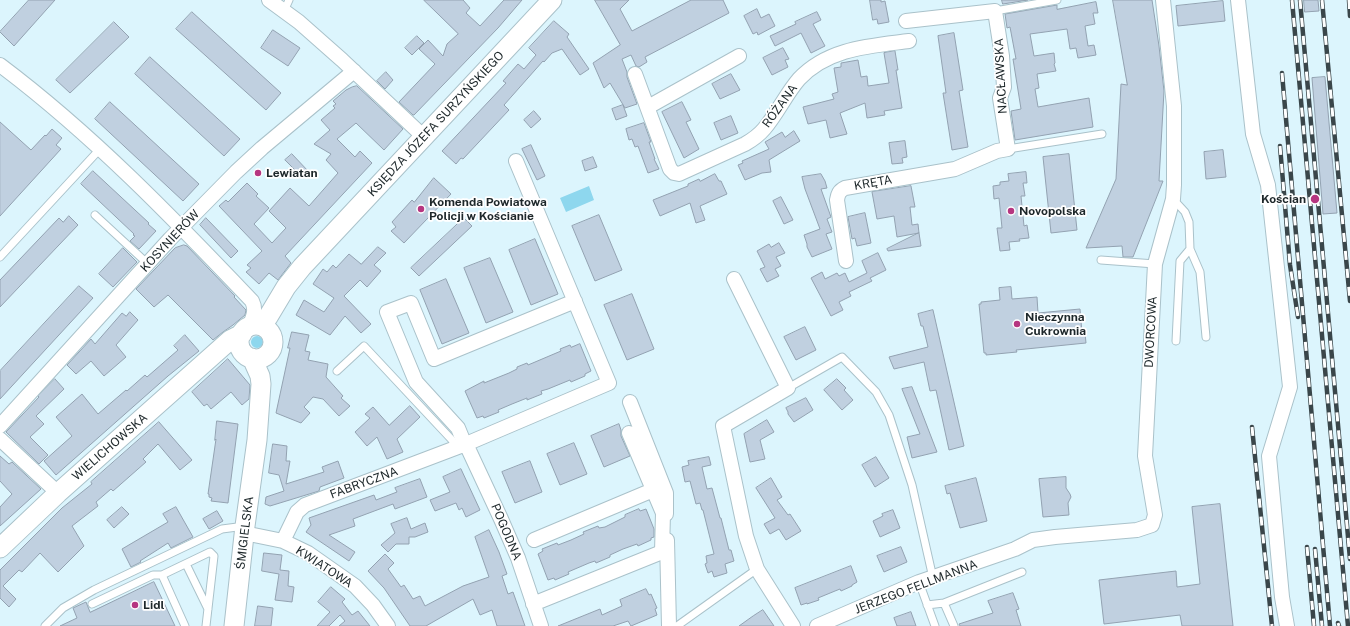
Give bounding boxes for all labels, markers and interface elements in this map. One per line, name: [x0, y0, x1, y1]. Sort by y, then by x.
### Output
street label: NACŁAWSKA: [992, 38, 1010, 114]
street label: KSIĘDZA JÓZEFA SURZYŃSKIEGO: [365, 48, 507, 200]
street label: RÓŻANA: [759, 81, 801, 131]
place label: Lewiatan: [266, 166, 318, 180]
marker: Lewiatan: [253, 168, 263, 178]
street label: KRĘTA: [853, 173, 893, 193]
place label: Kościan: [1261, 192, 1306, 206]
marker: Kościan: [1309, 193, 1321, 205]
place label: Komenda Powiatowa Policji w Kościanie: [429, 195, 547, 223]
marker: Komenda Powiatowa Policji w Kościanie: [416, 204, 426, 214]
place label: Novopolska: [1019, 204, 1086, 218]
marker: Novopolska: [1006, 206, 1016, 216]
street label: KOSYNIERÓW: [137, 207, 203, 275]
street label: DWORCOWA: [1142, 296, 1160, 368]
place label: Nieczynna Cukrownia: [1025, 310, 1086, 338]
marker: Nieczynna Cukrownia: [1012, 319, 1022, 329]
street label: WIELICHOWSKA: [69, 410, 151, 484]
street label: FABRYCZNA: [328, 464, 400, 502]
street label: ŚMIGIELSKA: [233, 496, 257, 570]
street label: POGODNA: [488, 502, 524, 562]
street label: KWIATOWA: [293, 543, 355, 591]
street label: JERZEGO FELLMANNA: [853, 557, 979, 617]
place label: Lidl: [143, 598, 164, 612]
marker: Lidl: [130, 600, 140, 610]

